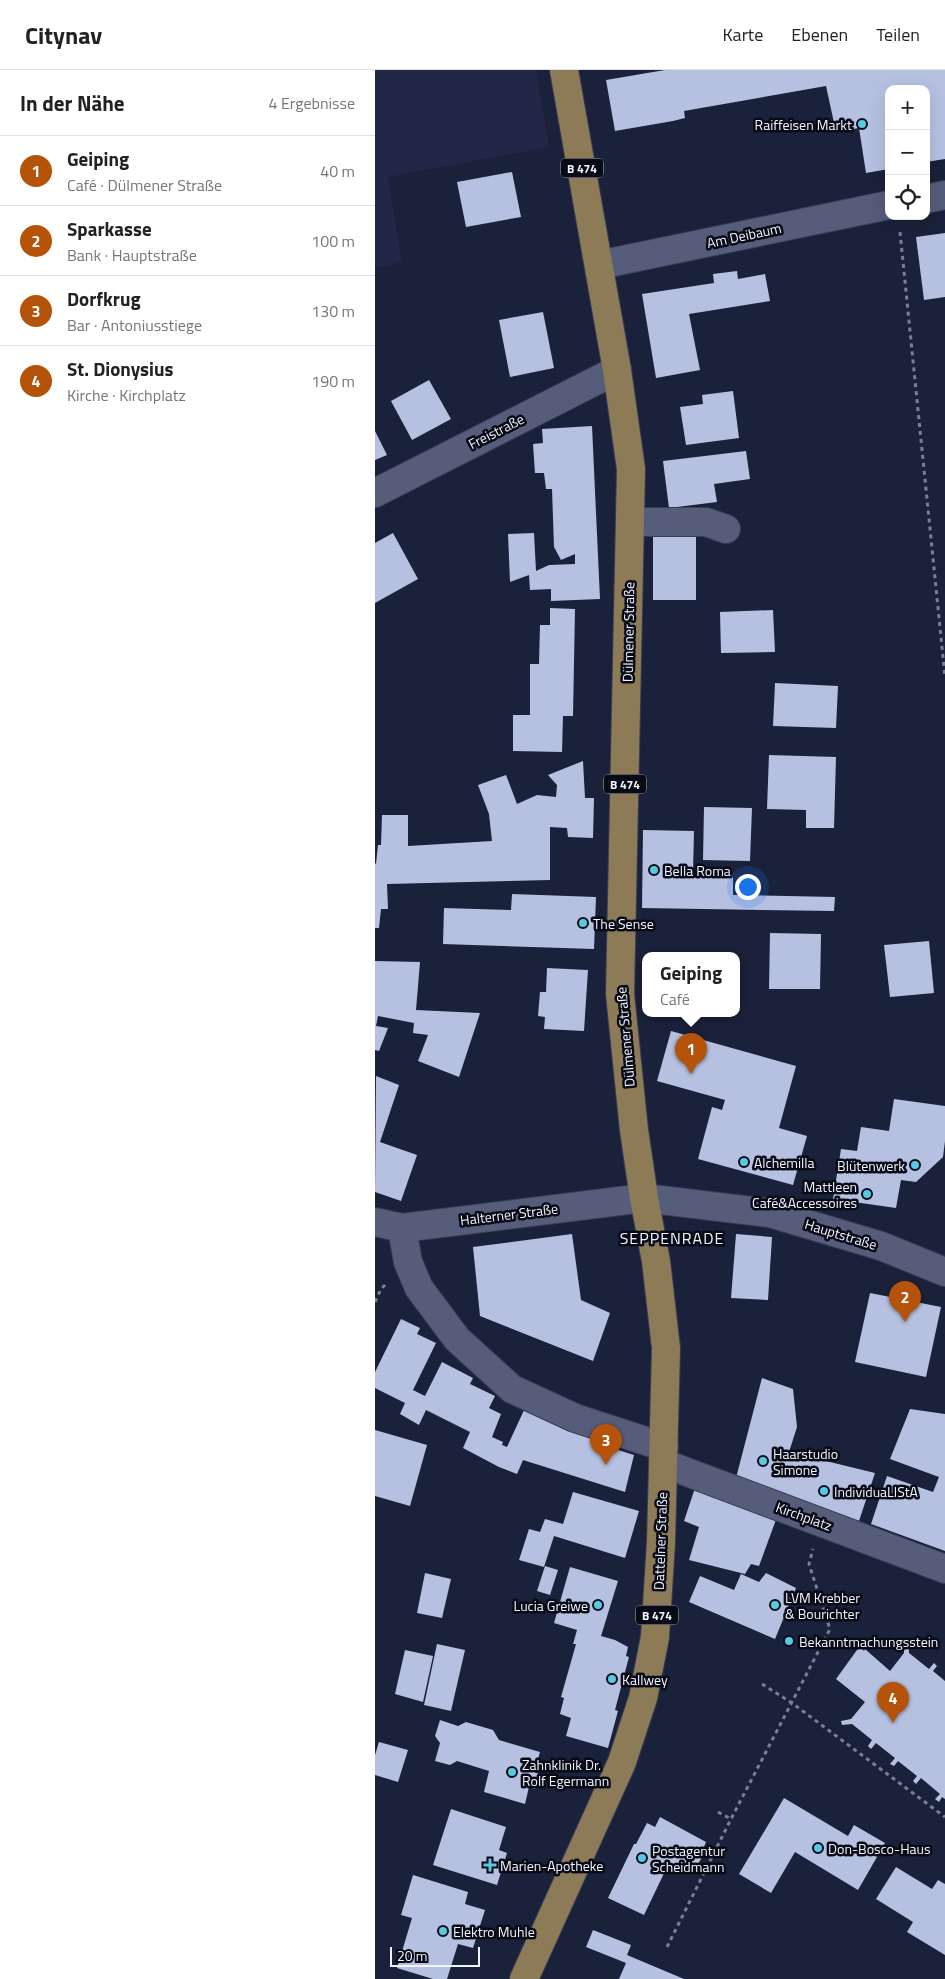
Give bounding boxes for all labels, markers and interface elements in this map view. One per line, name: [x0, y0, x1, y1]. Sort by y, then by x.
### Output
text: Citynav: [25, 17, 102, 53]
text: Karte: [722, 21, 763, 48]
text: Ebenen: [791, 21, 848, 48]
text: Teilen: [876, 21, 920, 48]
map controls: [885, 85, 930, 220]
button: +: [885, 85, 930, 130]
text: In der Nähe: [20, 87, 125, 119]
text: 4 Ergebnisse: [268, 91, 355, 115]
place label: Raiffeisen Markt: [755, 114, 852, 135]
marker: Raiffeisen Markt: [856, 118, 868, 130]
button: −: [885, 130, 930, 175]
text: Geiping: [67, 144, 129, 173]
text: 1: [32, 159, 40, 183]
text: 40 m: [320, 159, 355, 183]
road number: B 474: [561, 159, 603, 178]
text: Café · Dülmener Straße: [67, 173, 222, 197]
button: locate: [885, 175, 930, 220]
text: Sparkasse: [67, 214, 152, 243]
street label: Am Deibaum: [705, 217, 783, 253]
text: 2: [32, 229, 40, 253]
text: 100 m: [311, 229, 355, 253]
text: Bank · Hauptstraße: [67, 243, 197, 267]
text: Dorfkrug: [67, 284, 141, 313]
text: 3: [32, 299, 40, 323]
text: 130 m: [311, 299, 355, 323]
text: Bar · Antoniusstiege: [67, 313, 202, 337]
text: St. Dionysius: [67, 354, 173, 383]
text: 4: [32, 369, 40, 393]
text: 190 m: [311, 369, 355, 393]
text: Kirche · Kirchplatz: [67, 383, 186, 407]
street label: Freistraße: [464, 408, 528, 454]
street label: Dülmener Straße: [617, 582, 639, 682]
road number: B 474: [604, 774, 646, 794]
place label: Bella Roma: [664, 860, 731, 881]
marker: Bella Roma: [648, 864, 660, 876]
your location: [735, 874, 761, 900]
place label: The Sense: [593, 913, 654, 934]
marker: The Sense: [577, 917, 589, 929]
popup: [642, 952, 740, 1017]
text: Geiping: [660, 958, 722, 987]
street label: Dülmener Straße: [610, 986, 640, 1088]
text: Café: [660, 987, 690, 1011]
pin: 1: [675, 1033, 707, 1074]
place label: Alchemilla: [754, 1152, 815, 1173]
place label: Blütenwerk: [837, 1155, 905, 1176]
marker: Alchemilla: [738, 1156, 750, 1168]
marker: Blütenwerk: [909, 1159, 921, 1171]
place label: Mattleen Café&Accessoires: [752, 1176, 857, 1213]
marker: Mattleen Café&Accessoires: [861, 1188, 873, 1200]
street label: Halterner Straße: [459, 1198, 559, 1230]
street label: Hauptstraße: [802, 1213, 880, 1255]
district label: SEPPENRADE: [620, 1226, 724, 1250]
pin: 2: [889, 1281, 921, 1322]
pin: 3: [590, 1424, 622, 1465]
place label: Haarstudio Simone: [773, 1443, 838, 1480]
marker: Haarstudio Simone: [757, 1455, 769, 1467]
place label: IndividuaLIStA: [834, 1481, 919, 1502]
marker: IndividuaLIStA: [818, 1485, 830, 1497]
street label: Dattelner Straße: [648, 1492, 672, 1590]
street label: Kirchplatz: [773, 1496, 835, 1536]
place label: LVM Krebber & Bourichter: [785, 1587, 860, 1624]
place label: Lucia Greiwe: [514, 1595, 588, 1616]
marker: Lucia Greiwe: [592, 1599, 604, 1611]
marker: LVM Krebber & Bourichter: [769, 1599, 781, 1611]
road number: B 474: [636, 1606, 678, 1624]
place label: Bekanntmachungsstein: [799, 1631, 938, 1652]
marker: Bekanntmachungsstein: [783, 1635, 795, 1647]
place label: Kallwey: [622, 1669, 668, 1690]
marker: Kallwey: [606, 1673, 618, 1685]
pin: 4: [877, 1682, 909, 1723]
place label: Zahnklinik Dr. Rolf Egermann: [522, 1754, 609, 1791]
marker: Zahnklinik Dr. Rolf Egermann: [506, 1766, 518, 1778]
place label: Don-Bosco-Haus: [828, 1838, 931, 1859]
place label: Postagentur Scheidmann: [652, 1840, 725, 1877]
marker: Don-Bosco-Haus: [812, 1842, 824, 1854]
marker: Postagentur Scheidmann: [636, 1852, 648, 1864]
place label: Marien-Apotheke: [500, 1855, 603, 1876]
marker: Marien-Apotheke: [484, 1859, 496, 1871]
place label: Elektro Muhle: [453, 1921, 535, 1942]
marker: Elektro Muhle: [437, 1925, 449, 1937]
scale bar: [390, 1944, 480, 1967]
text: 20 m: [397, 1945, 427, 1966]

